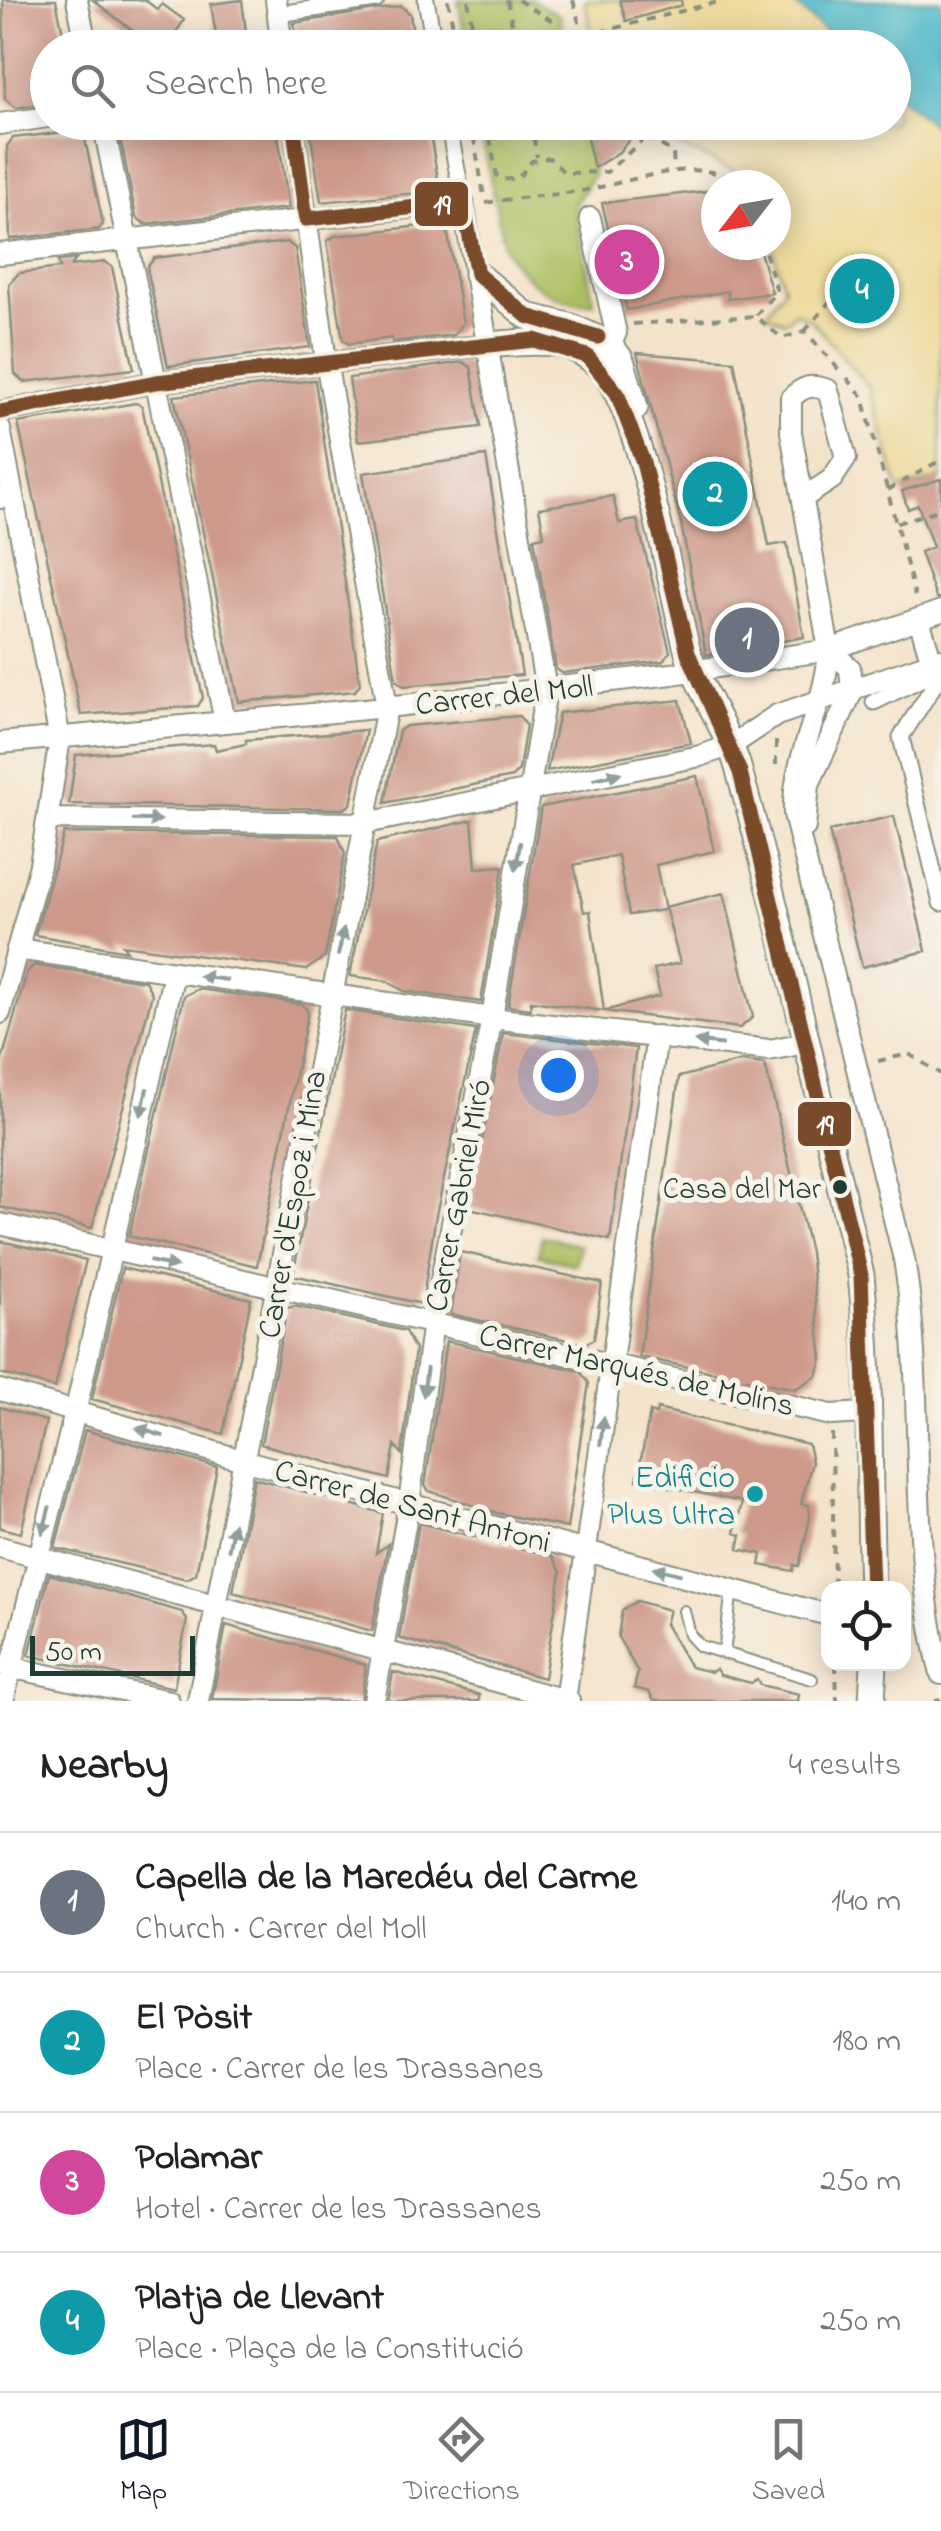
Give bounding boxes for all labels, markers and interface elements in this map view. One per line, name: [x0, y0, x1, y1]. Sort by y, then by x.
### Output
search box: [30, 30, 911, 140]
text: Search here: [145, 57, 327, 113]
icon: search: [65, 58, 120, 113]
north arrow: [701, 170, 791, 260]
line badge: 19: [413, 180, 470, 228]
text: 19: [433, 187, 451, 228]
pin: 3: [594, 224, 660, 300]
pin: 4: [830, 254, 894, 328]
pin: 2: [682, 456, 748, 532]
pin: 1: [714, 602, 780, 678]
street label: Carrer del Moll: [413, 665, 596, 730]
one-way arrow: [592, 768, 623, 783]
one-way arrow: [131, 813, 163, 829]
one-way arrow: [510, 840, 525, 872]
one-way arrow: [334, 926, 349, 957]
one-way arrow: [197, 970, 228, 986]
one-way arrow: [692, 1035, 724, 1051]
your location: [533, 1050, 584, 1101]
street label: Carrer d'Espoz i Mina: [248, 1067, 341, 1342]
street label: Carrer Gabriel Miró: [415, 1075, 506, 1316]
one-way arrow: [136, 1087, 151, 1118]
line badge: 19: [796, 1100, 853, 1148]
text: 19: [816, 1107, 834, 1148]
place label: Casa del Mar: [663, 1169, 822, 1213]
marker: Casa del Mar: [830, 1177, 850, 1197]
one-way arrow: [148, 1256, 179, 1272]
street label: Carrer Marqués de Molins: [474, 1313, 799, 1432]
one-way arrow: [417, 1367, 433, 1399]
one-way arrow: [594, 1415, 610, 1446]
one-way arrow: [135, 1424, 165, 1439]
street label: Carrer de Sant Antoni: [269, 1449, 555, 1568]
place label: Edificio Plus Ultra: [607, 1456, 735, 1540]
marker: Edificio Plus Ultra: [744, 1483, 766, 1505]
one-way arrow: [37, 1505, 53, 1536]
one-way arrow: [224, 1521, 240, 1552]
one-way arrow: [651, 1563, 682, 1578]
map controls: [821, 1581, 911, 1671]
button: locate: [821, 1581, 911, 1671]
scale bar: [30, 1631, 195, 1676]
text: 50 m: [45, 1633, 102, 1674]
text: Nearby: [40, 1736, 168, 1797]
text: 4 results: [789, 1743, 901, 1790]
text: Capella de la Maredéu del Carme: [135, 1851, 637, 1907]
text: 1: [67, 1879, 78, 1926]
text: 140 m: [831, 1879, 901, 1926]
text: Church · Carrer del Moll: [135, 1907, 427, 1954]
text: El Pòsit: [135, 1991, 252, 2047]
text: 2: [65, 2019, 80, 2066]
text: 180 m: [832, 2019, 901, 2066]
text: Place · Carrer de les Drassanes: [135, 2047, 544, 2094]
text: Polamar: [135, 2131, 262, 2187]
text: 3: [66, 2159, 79, 2206]
text: 250 m: [820, 2159, 901, 2206]
text: Hotel · Carrer de les Drassanes: [135, 2187, 542, 2234]
text: Platja de Llevant: [135, 2271, 384, 2327]
text: 4: [66, 2299, 79, 2346]
text: 250 m: [820, 2299, 901, 2346]
text: Place · Plaça de la Constitució: [135, 2327, 524, 2374]
tab: Map: [116, 2412, 171, 2513]
tab: Directions: [403, 2412, 520, 2513]
tab: Saved: [752, 2412, 825, 2513]

